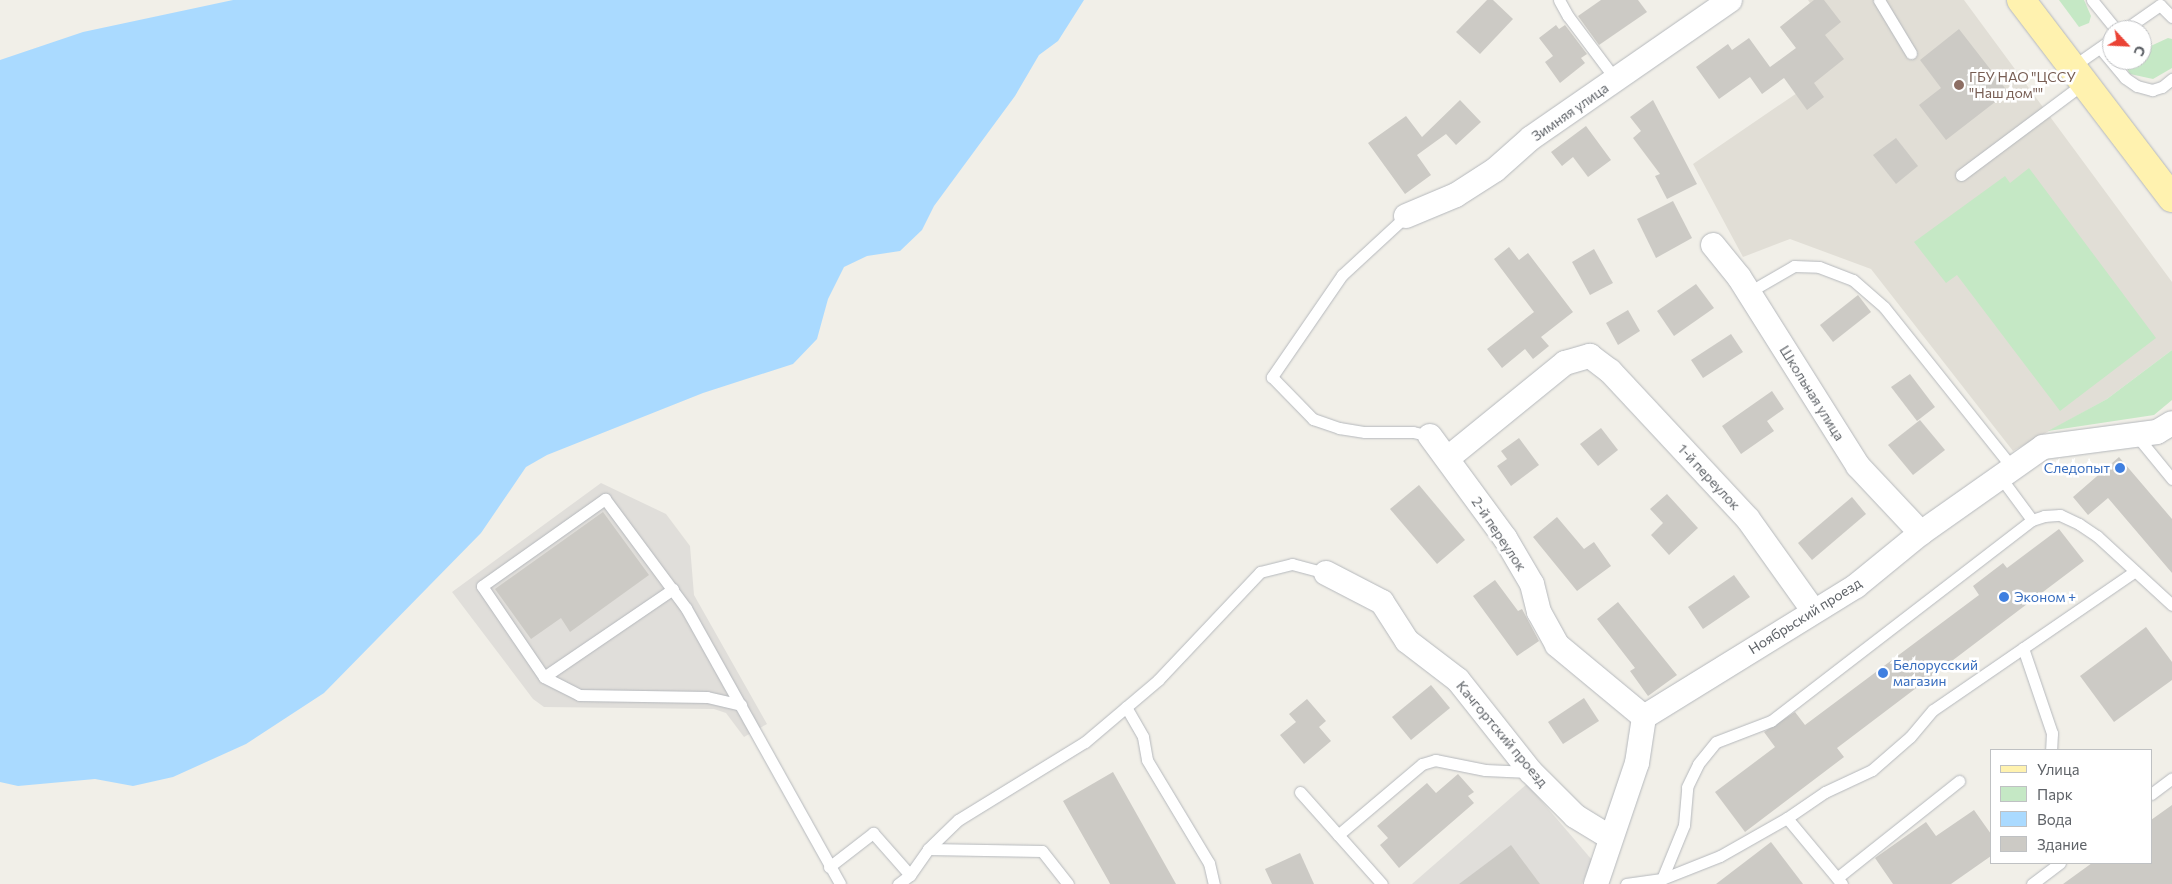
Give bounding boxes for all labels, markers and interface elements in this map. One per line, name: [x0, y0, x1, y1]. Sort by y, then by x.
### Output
north arrow: [2102, 20, 2152, 70]
text: С: [2130, 43, 2150, 59]
place label: ГБУ НАО "ЦССУ "Наш дом"": [1969, 69, 2076, 102]
street label: Зимняя улица: [1528, 79, 1612, 145]
marker: ГБУ НАО "ЦССУ "Наш дом"": [1953, 79, 1965, 91]
street label: Школьная улица: [1776, 342, 1848, 444]
street label: 1-й переулок: [1674, 441, 1744, 513]
place label: Следопыт: [2044, 460, 2110, 476]
marker: Следопыт: [2114, 462, 2126, 474]
street label: 2-й переулок: [1468, 494, 1530, 574]
street label: Ноябрьский проезд: [1745, 574, 1865, 658]
place label: Эконом +: [2014, 589, 2076, 605]
marker: Эконом +: [1998, 591, 2010, 603]
place label: Белорусский магазин: [1893, 657, 1978, 690]
marker: Белорусский магазин: [1877, 667, 1889, 679]
street label: Качгортский проезд: [1453, 678, 1551, 790]
legend: [1990, 749, 2152, 864]
text: Улица: [2037, 760, 2079, 778]
text: Парк: [2037, 785, 2073, 803]
text: Вода: [2037, 810, 2072, 828]
text: Здание: [2037, 835, 2087, 853]

